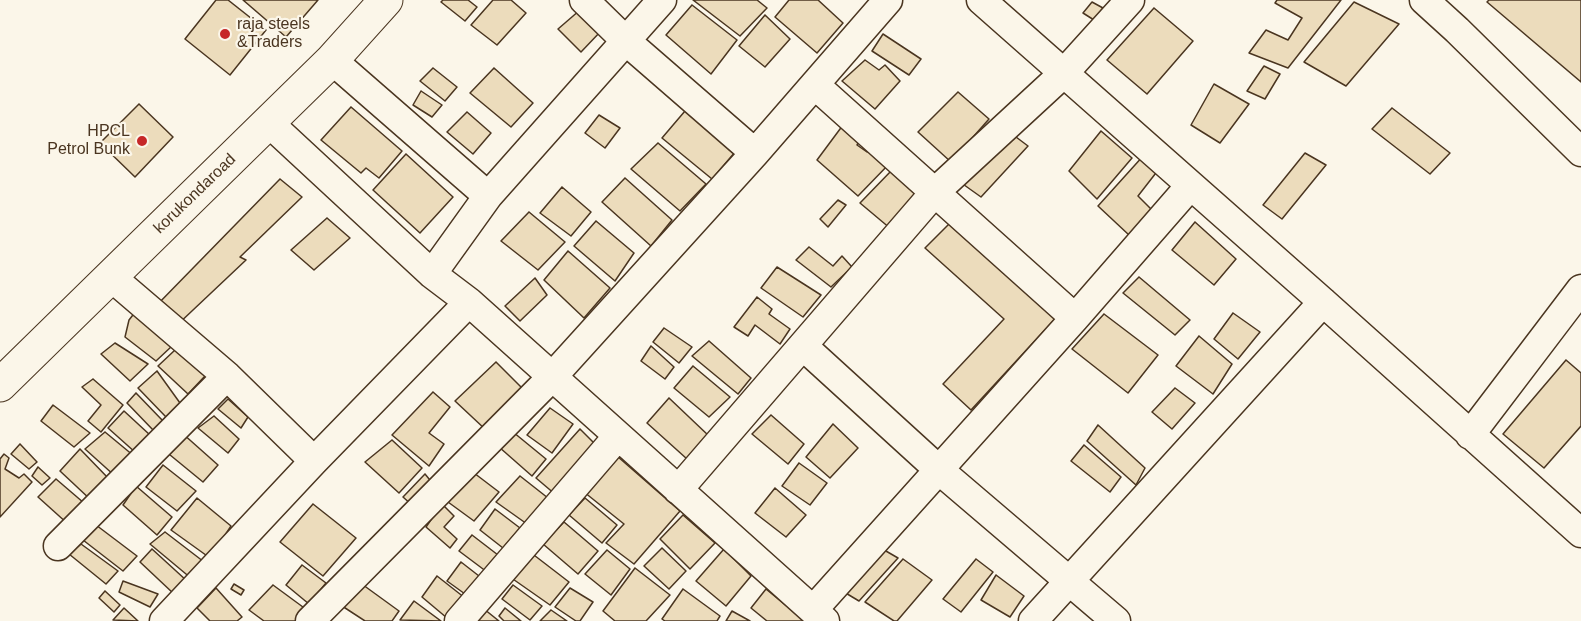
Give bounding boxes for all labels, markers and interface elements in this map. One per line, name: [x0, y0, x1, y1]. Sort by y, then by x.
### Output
place label: raja steels &Traders: [237, 15, 310, 53]
marker: raja steels &Traders: [218, 27, 232, 41]
place label: HPCL Petrol Bunk: [47, 122, 130, 160]
marker: HPCL Petrol Bunk: [135, 134, 149, 148]
street label: korukondaroad: [150, 150, 240, 238]

